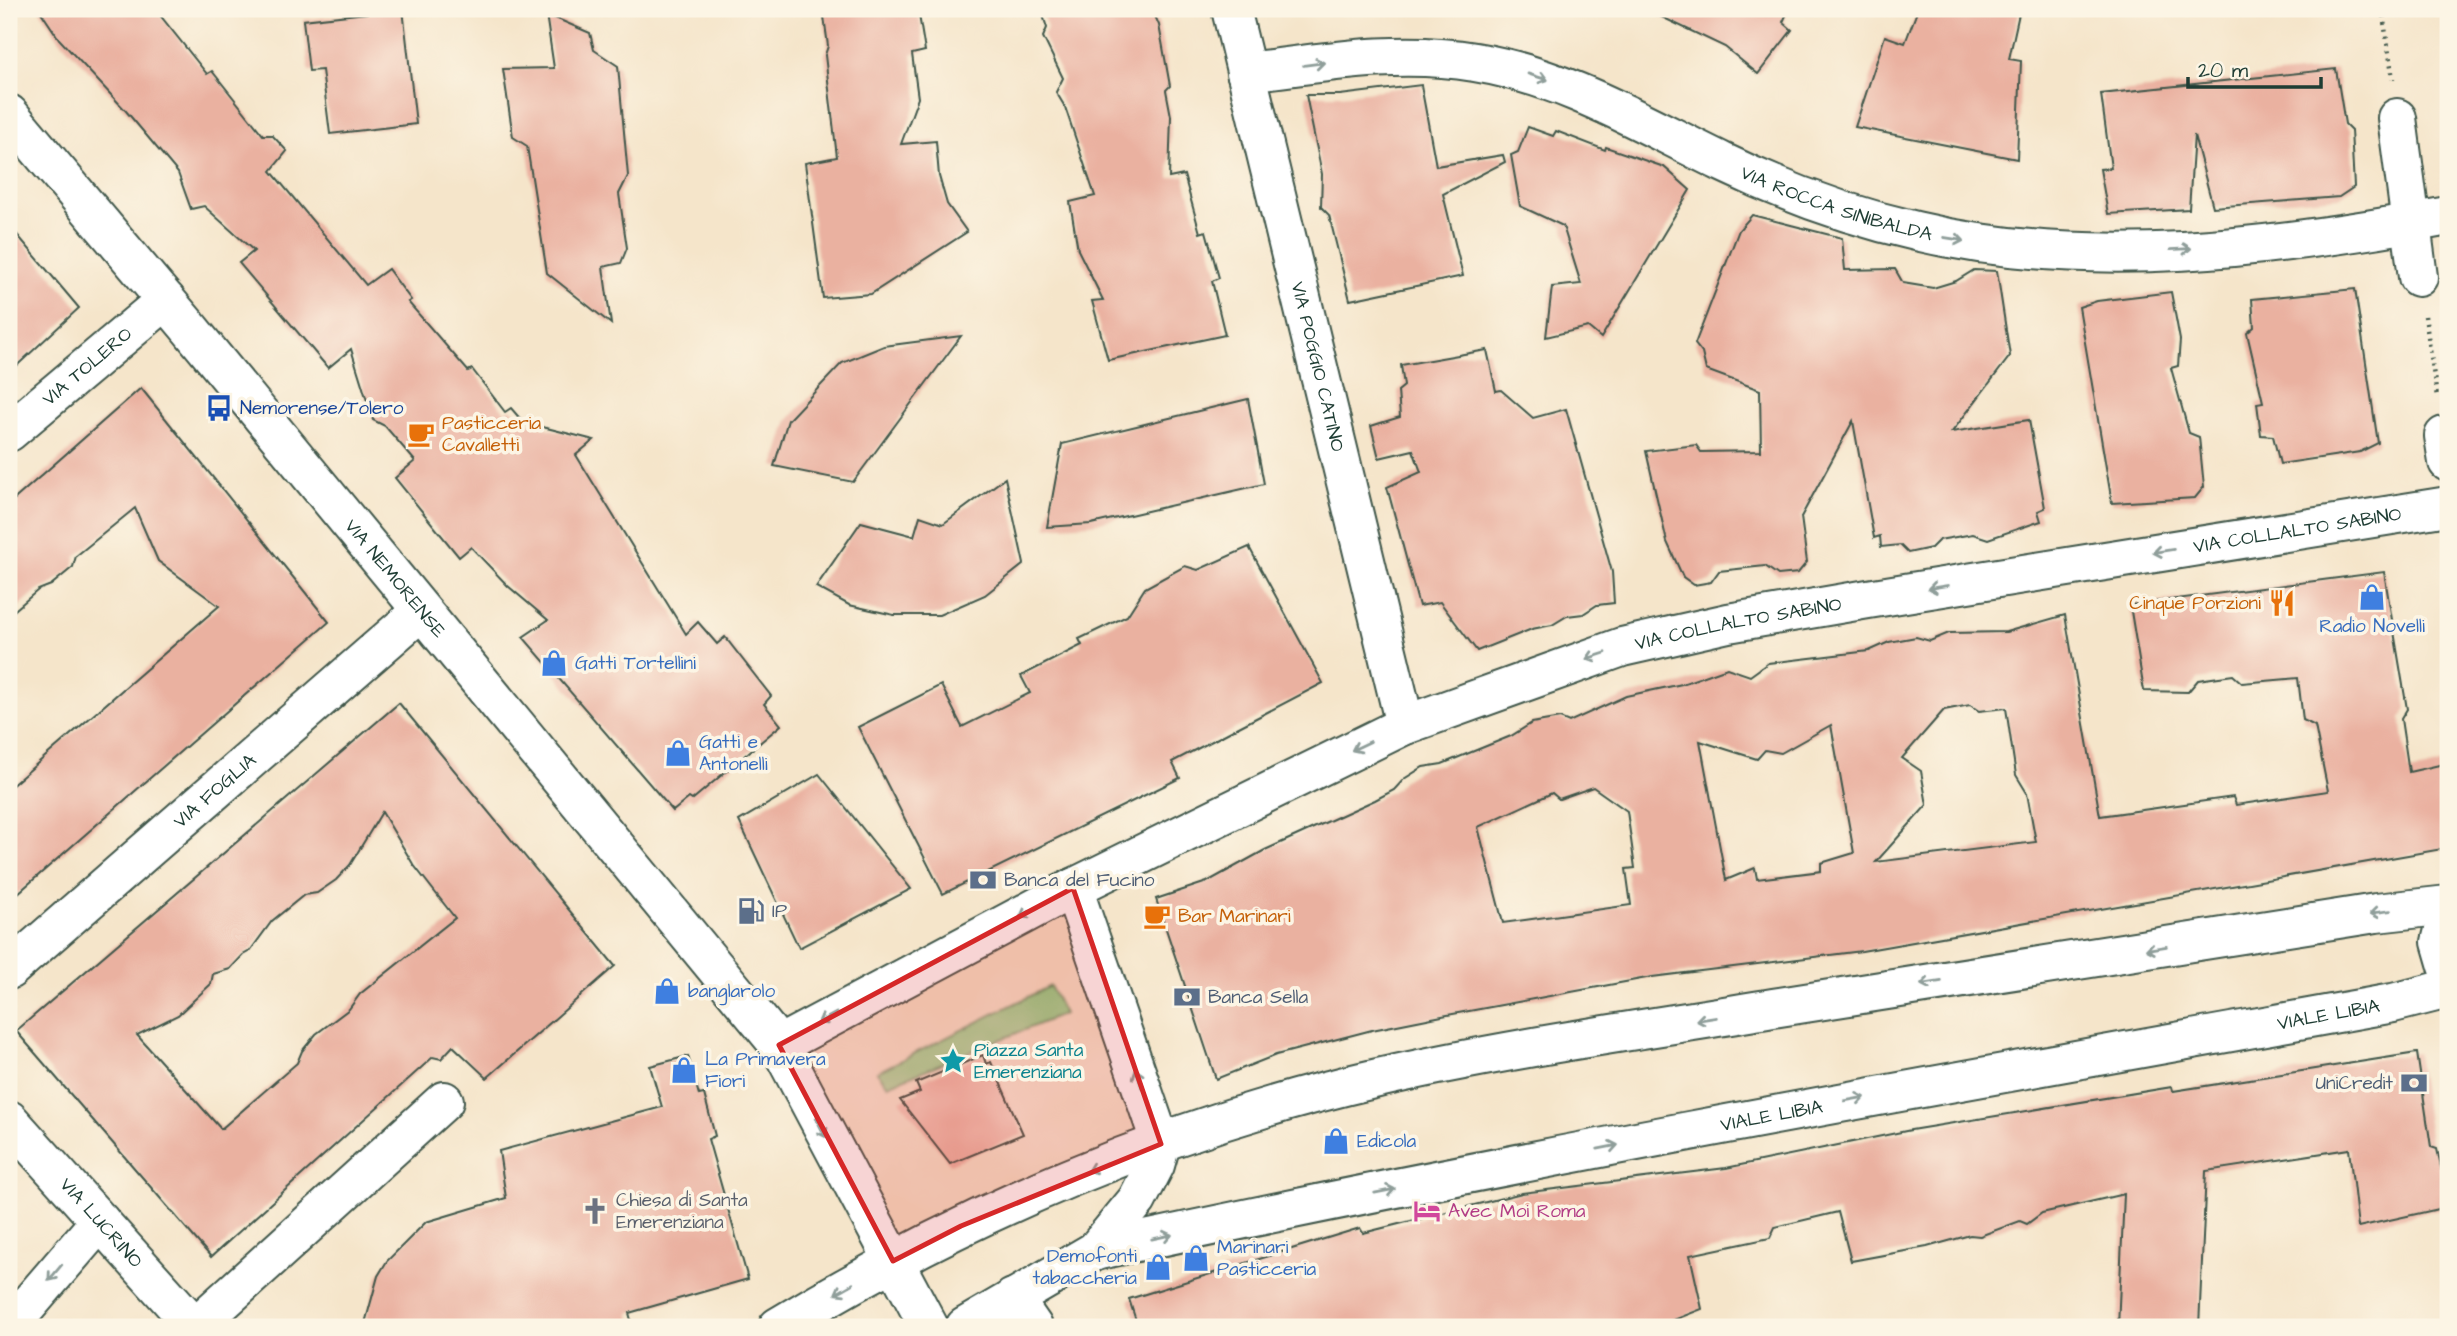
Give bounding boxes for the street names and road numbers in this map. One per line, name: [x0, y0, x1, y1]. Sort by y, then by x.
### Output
street label: VIA ROCCA SINIBALDA: [1736, 159, 1935, 248]
street label: VIA POGGIO CATINO: [1284, 279, 1352, 455]
street label: VIA TOLERO: [36, 321, 138, 412]
street label: VIA COLLALTO SABINO: [2191, 500, 2403, 560]
street label: VIA NEMORENSE: [338, 513, 452, 643]
street label: VIA COLLALTO SABINO: [1632, 590, 1844, 657]
street label: VIA FOGLIA: [168, 747, 262, 834]
street label: VIALE LIBIA: [2275, 992, 2382, 1037]
street label: VIALE LIBIA: [1718, 1093, 1825, 1138]
street label: VIA LUCRINO: [53, 1172, 149, 1274]

